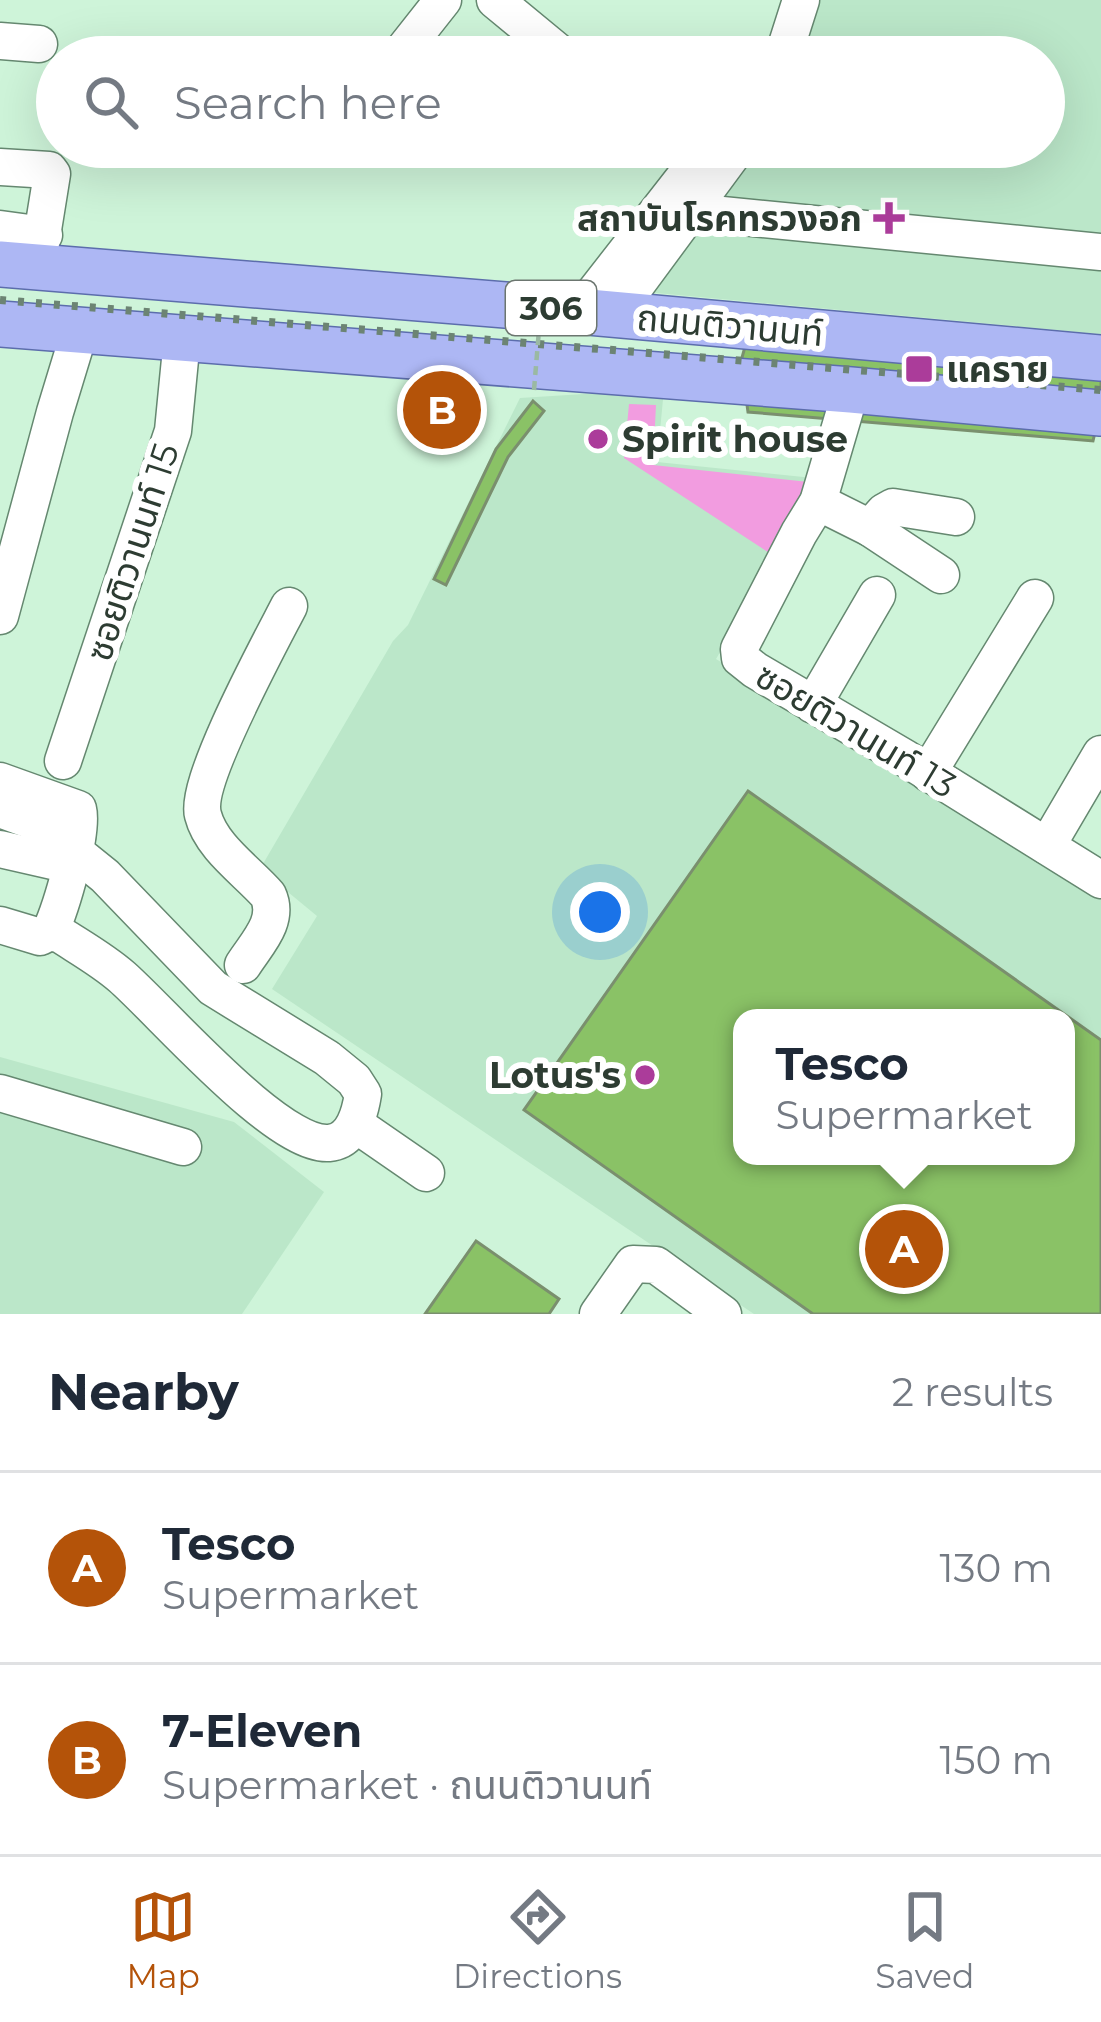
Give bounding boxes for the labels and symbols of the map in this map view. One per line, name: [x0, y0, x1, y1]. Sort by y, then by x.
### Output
place label: สถาบันโรคทรวงอก: [577, 196, 862, 240]
marker: สถาบันโรคทรวงอก: [873, 202, 905, 234]
road number: 306: [506, 281, 596, 335]
street label: ถนนติวานนท์: [635, 295, 825, 355]
place label: แคราย: [946, 347, 1049, 391]
marker: แคราย: [903, 353, 935, 385]
pin: B: [403, 365, 481, 455]
place label: Spirit house: [622, 417, 848, 461]
marker: Spirit house: [585, 426, 611, 452]
street label: ซอยติวานนท์ 15: [76, 438, 188, 666]
street label: ซอยติวานนท์ 13: [748, 653, 964, 807]
your location: [570, 882, 630, 942]
place label: Lotus's: [489, 1053, 621, 1097]
marker: Lotus's: [632, 1062, 658, 1088]
pin: A: [865, 1204, 943, 1294]

